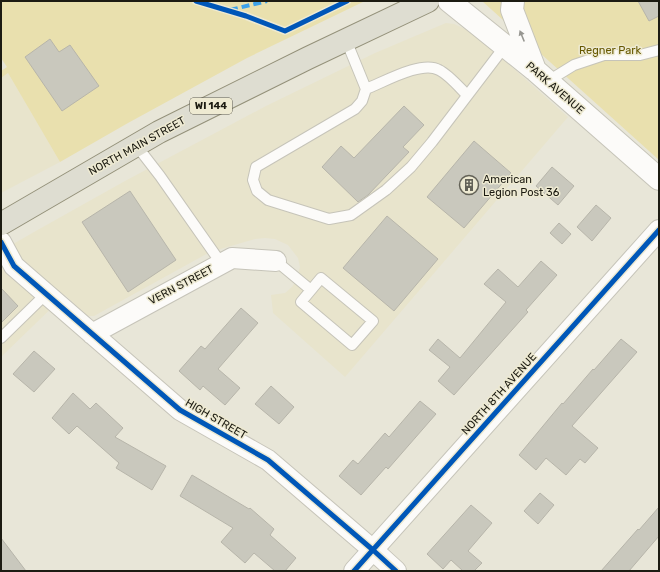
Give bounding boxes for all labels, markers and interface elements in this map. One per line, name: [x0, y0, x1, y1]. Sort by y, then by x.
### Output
one-way arrow: [519, 30, 525, 42]
park label: Regner Park: [579, 44, 641, 57]
street label: PARK AVENUE: [523, 59, 587, 117]
road number: WI 144: [190, 98, 232, 114]
street label: NORTH MAIN STREET: [86, 114, 188, 178]
place label: American Legion Post 36: [483, 173, 560, 199]
building icon: American Legion Post 36: [458, 174, 480, 196]
street label: VERN STREET: [146, 262, 216, 308]
street label: NORTH 8TH AVENUE: [459, 350, 539, 438]
street label: HIGH STREET: [183, 396, 250, 442]

